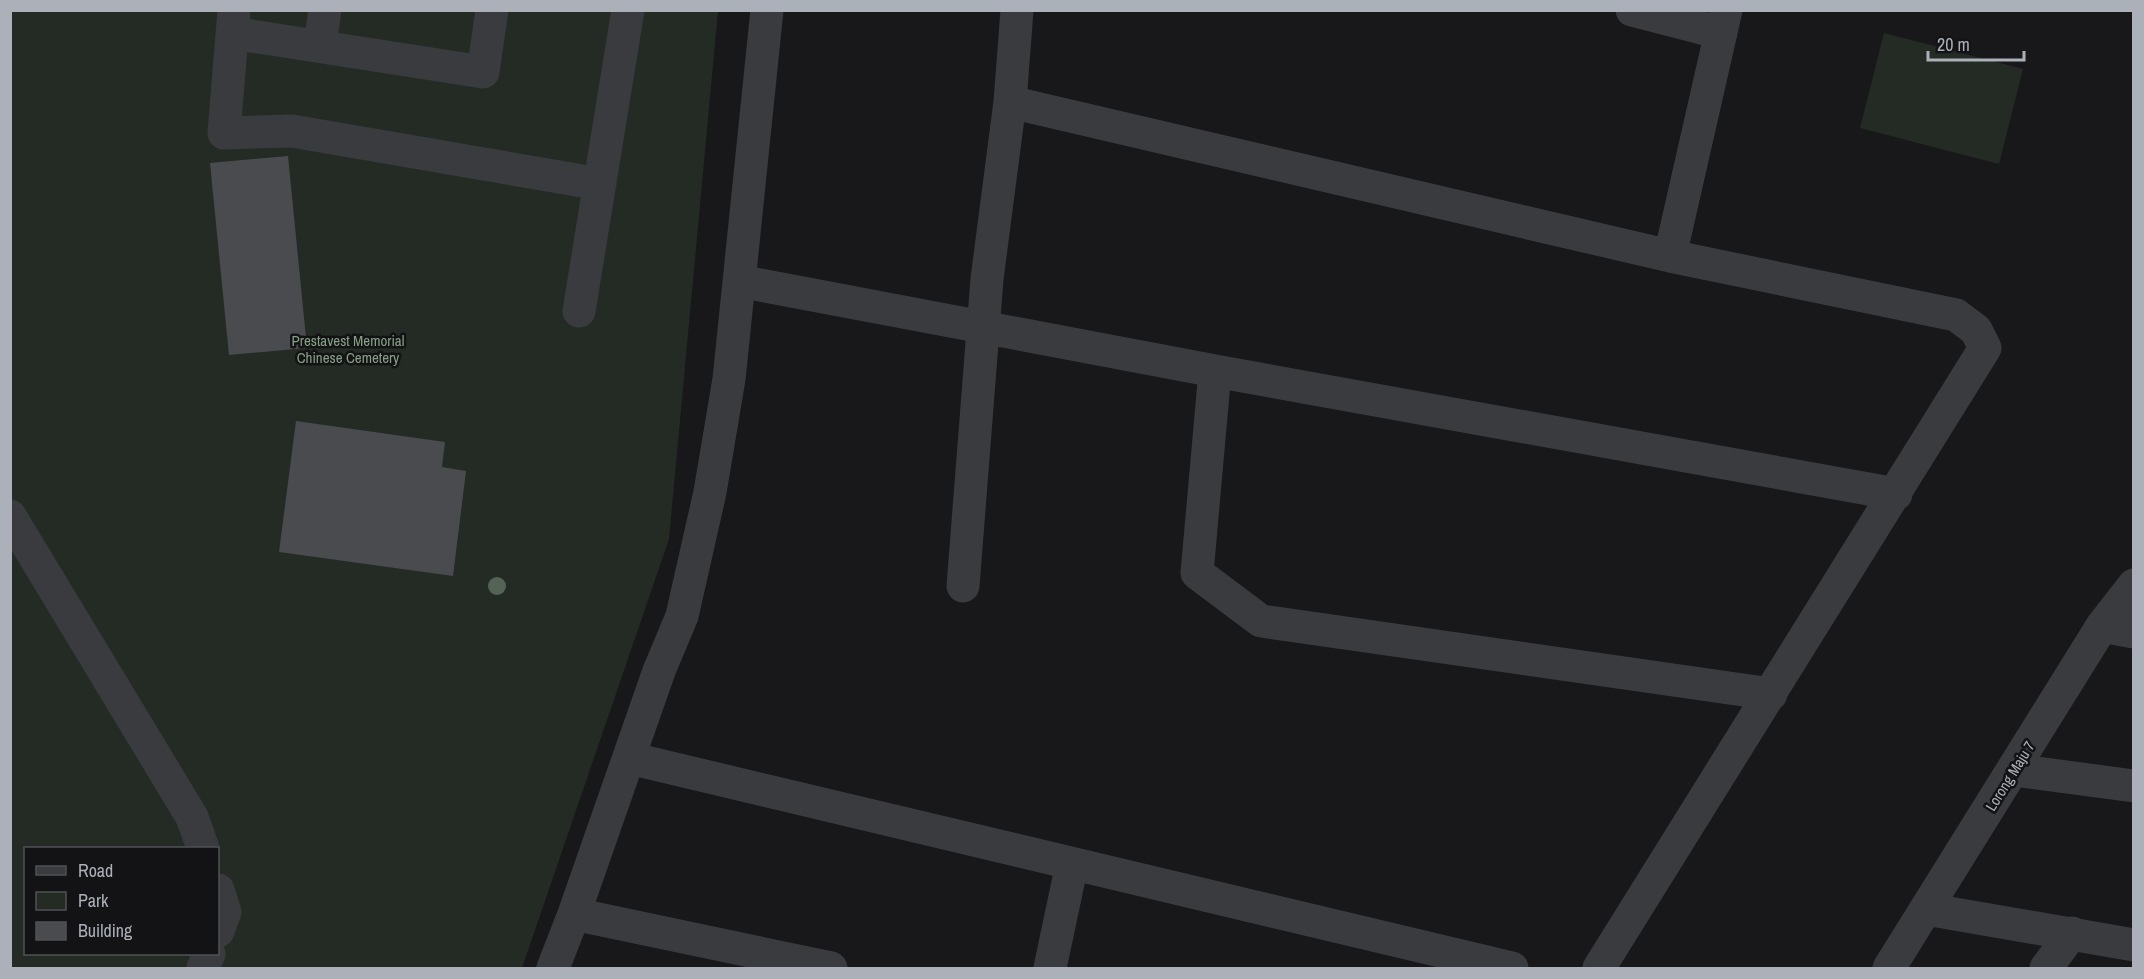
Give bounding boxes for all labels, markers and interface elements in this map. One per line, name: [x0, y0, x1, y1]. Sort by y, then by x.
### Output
scale bar: [1928, 24, 2024, 62]
text: 20 m: [1937, 32, 1970, 57]
park label: Prestavest Memorial Chinese Cemetery: [292, 330, 404, 368]
street label: Lorong Maju 7: [1980, 737, 2040, 815]
legend: [24, 847, 219, 955]
text: Road: [78, 858, 113, 883]
text: Park: [78, 888, 109, 913]
text: Building: [78, 918, 133, 943]

